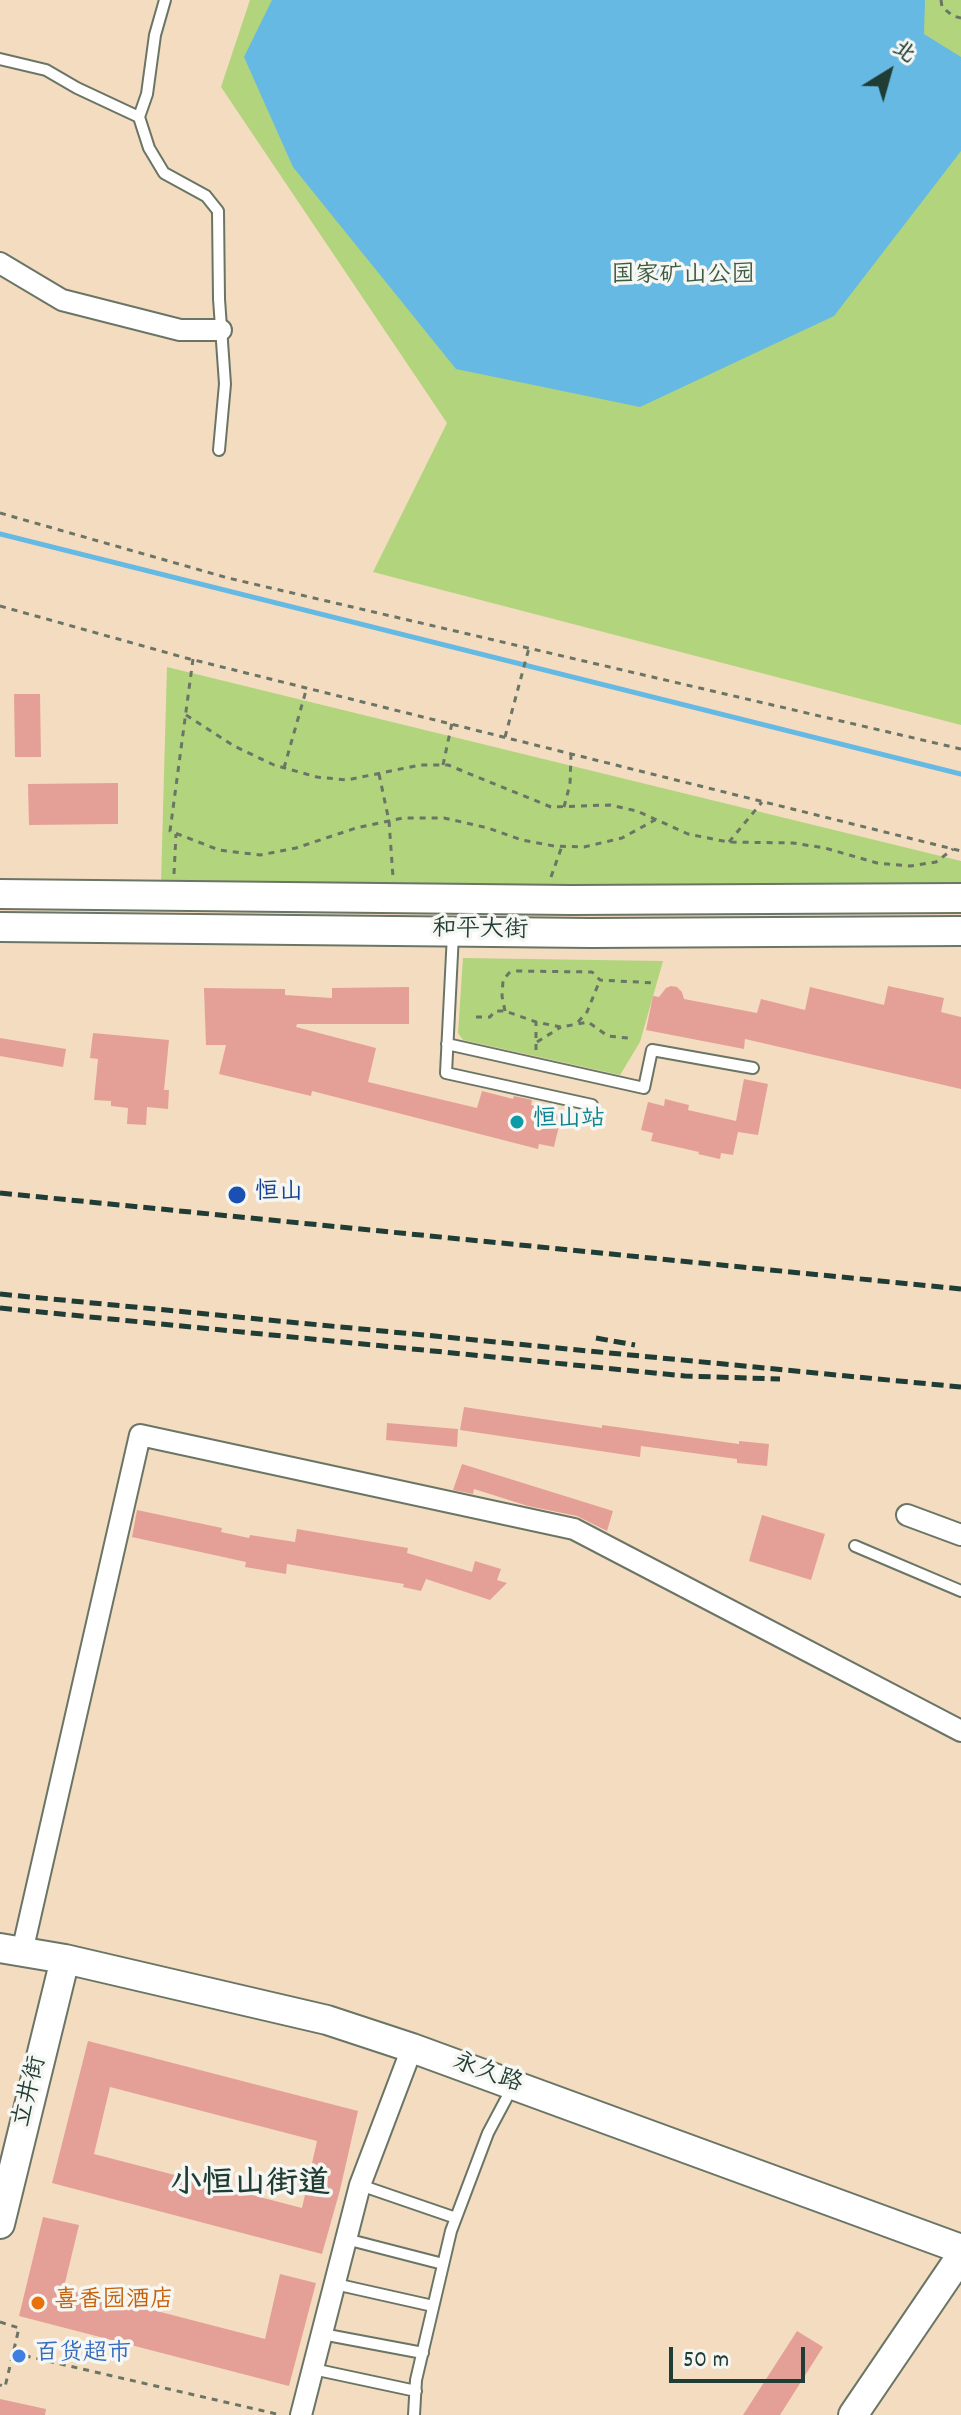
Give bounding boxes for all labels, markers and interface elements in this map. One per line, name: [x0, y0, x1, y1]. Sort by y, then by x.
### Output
north arrow: [849, 32, 929, 112]
text: 北: [886, 33, 922, 71]
park label: 国家矿山公园: [611, 264, 755, 292]
street label: 和平大街: [432, 917, 528, 947]
place label: 恒山站: [533, 1108, 605, 1136]
marker: 恒山站: [508, 1113, 526, 1131]
place label: 恒山: [255, 1181, 303, 1209]
marker: 恒山: [226, 1184, 248, 1206]
street label: 永久路: [448, 2049, 526, 2101]
street label: 立井街: [9, 2054, 55, 2130]
district label: 小恒山街道: [170, 2169, 330, 2207]
place label: 喜香园酒店: [54, 2289, 174, 2317]
marker: 喜香园酒店: [29, 2294, 47, 2312]
scale bar: [673, 2331, 809, 2381]
place label: 百货超市: [35, 2342, 131, 2370]
text: 50 m: [683, 2344, 729, 2378]
marker: 百货超市: [10, 2347, 28, 2365]

